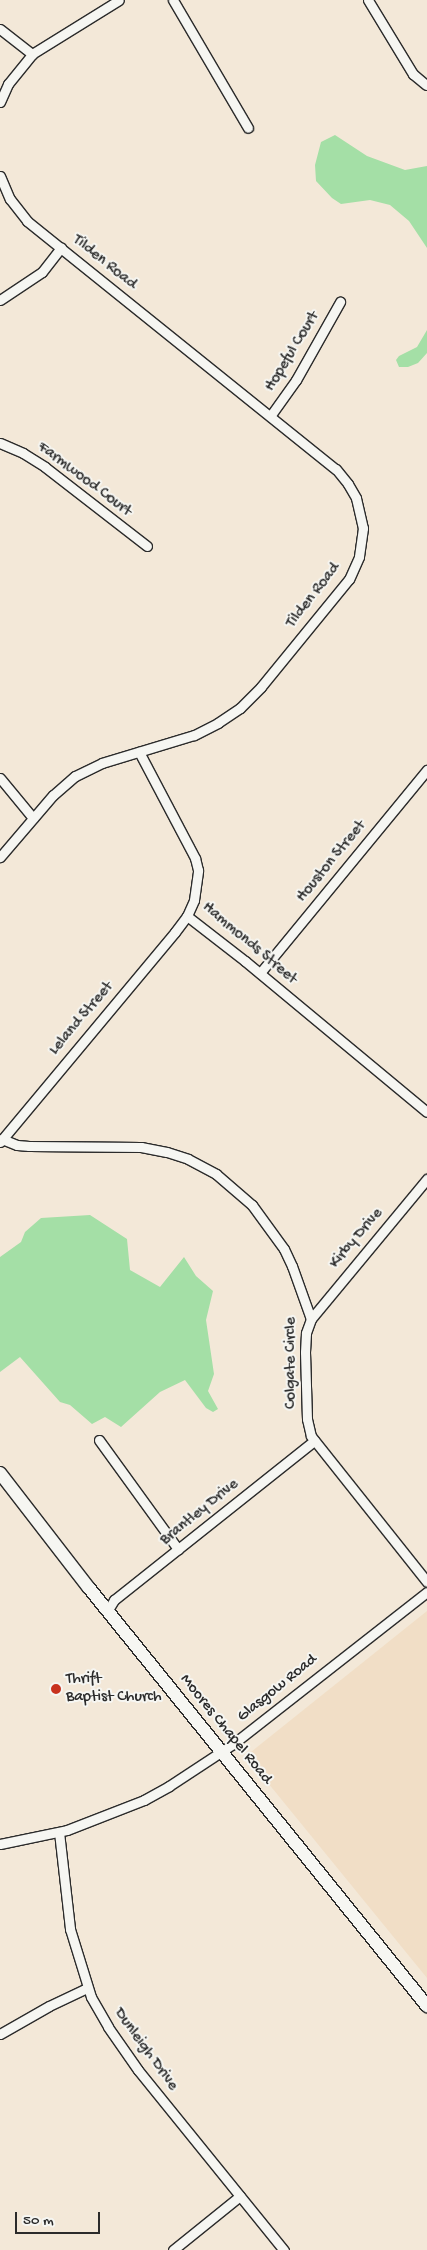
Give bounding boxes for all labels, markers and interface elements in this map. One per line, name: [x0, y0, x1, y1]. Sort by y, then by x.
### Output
street label: Tilden Road: [68, 231, 140, 295]
street label: Hopeful Court: [262, 308, 324, 396]
street label: Farmwood Court: [33, 438, 135, 522]
street label: Tilden Road: [283, 560, 345, 632]
street label: Houston Street: [293, 817, 371, 907]
street label: Hammonds Street: [197, 899, 301, 989]
street label: Leland Street: [46, 978, 118, 1060]
street label: Kirby Drive: [326, 1205, 388, 1273]
street label: Colgate Circle: [282, 1317, 302, 1409]
street label: Brantley Drive: [157, 1476, 243, 1550]
street label: Glasgow Road: [234, 1651, 322, 1727]
place label: Thrift Baptist Church: [66, 1670, 162, 1708]
street label: Moores Chapel Road: [175, 1671, 275, 1789]
marker: Thrift Baptist Church: [50, 1683, 62, 1695]
street label: Dunleigh Drive: [109, 2005, 181, 2095]
scale bar: [18, 2202, 102, 2234]
text: 50 m: [23, 2212, 54, 2230]

